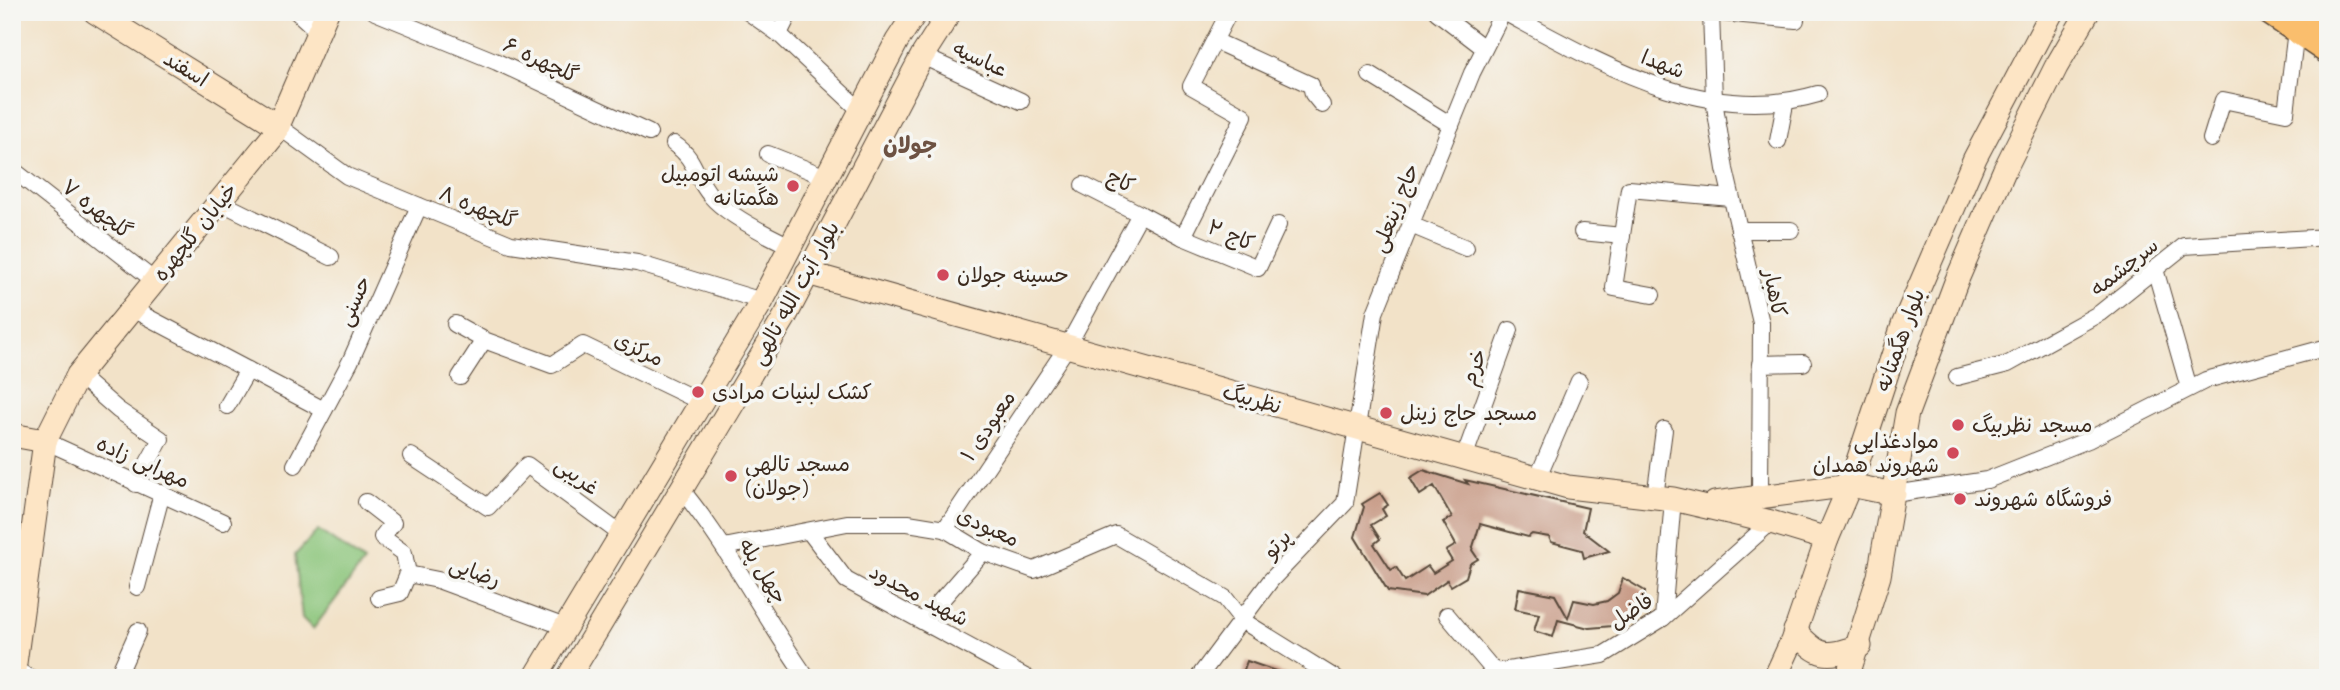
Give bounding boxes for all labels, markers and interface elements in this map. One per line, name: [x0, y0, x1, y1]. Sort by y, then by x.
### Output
street label: گلچهره ۶: [499, 30, 584, 89]
street label: عباسیه: [949, 33, 1012, 83]
street label: شهدا: [1638, 42, 1689, 83]
street label: اسفند: [159, 44, 214, 92]
district label: جولان: [883, 129, 937, 160]
place label: شیشه اتومبیل هگمتانه: [661, 159, 779, 210]
street label: حاج زینعلی: [1364, 159, 1426, 257]
street label: کاج: [1102, 161, 1140, 200]
street label: گلچهره ۷: [57, 172, 139, 245]
street label: خیابان گلچهره: [146, 176, 243, 286]
street label: گلچهره ۸: [435, 178, 522, 234]
marker: شیشه اتومبیل هگمتانه: [785, 178, 801, 194]
street label: کاج ۲: [1203, 212, 1259, 257]
street label: بلوار آیت الله تالهی: [743, 216, 846, 370]
street label: سرچشمه: [2083, 231, 2164, 302]
place label: حسینه جولان: [957, 260, 1069, 288]
street label: کاهبار: [1757, 265, 1794, 319]
marker: حسینه جولان: [935, 267, 951, 283]
street label: حسنی: [330, 271, 377, 331]
street label: بلوار هگمتانه: [1868, 284, 1931, 395]
street label: مرکزی: [610, 324, 669, 371]
street label: خرم: [1454, 344, 1495, 390]
street label: نظربیگ: [1220, 376, 1285, 420]
place label: کشک لبنیات مرادی: [712, 377, 872, 405]
marker: کشک لبنیات مرادی: [690, 384, 706, 400]
street label: معبودی ۱: [953, 384, 1021, 466]
place label: مسجد حاج زینل: [1400, 398, 1537, 427]
marker: مسجد حاج زینل: [1378, 405, 1394, 421]
place label: مسجد نظربیگ: [1972, 410, 2093, 438]
marker: مسجد نظربیگ: [1950, 417, 1966, 433]
place label: موادغذایی شهروند همدان: [1813, 426, 1939, 477]
street label: مهرابی زاده: [92, 428, 194, 495]
marker: موادغذایی شهروند همدان: [1945, 445, 1961, 461]
place label: مسجد تالهی (جولان): [745, 449, 850, 501]
street label: غریبی: [549, 450, 605, 502]
marker: مسجد تالهی (جولان): [723, 468, 739, 484]
place label: فروشگاه شهروند: [1974, 484, 2112, 511]
marker: فروشگاه شهروند: [1952, 491, 1968, 507]
street label: معبودی: [953, 500, 1024, 553]
street label: پرتو: [1255, 523, 1297, 565]
street label: چهل پله: [733, 532, 795, 609]
street label: رضایی: [446, 549, 505, 594]
street label: شهید محدود: [866, 556, 974, 631]
street label: فاضل: [1603, 585, 1657, 634]

